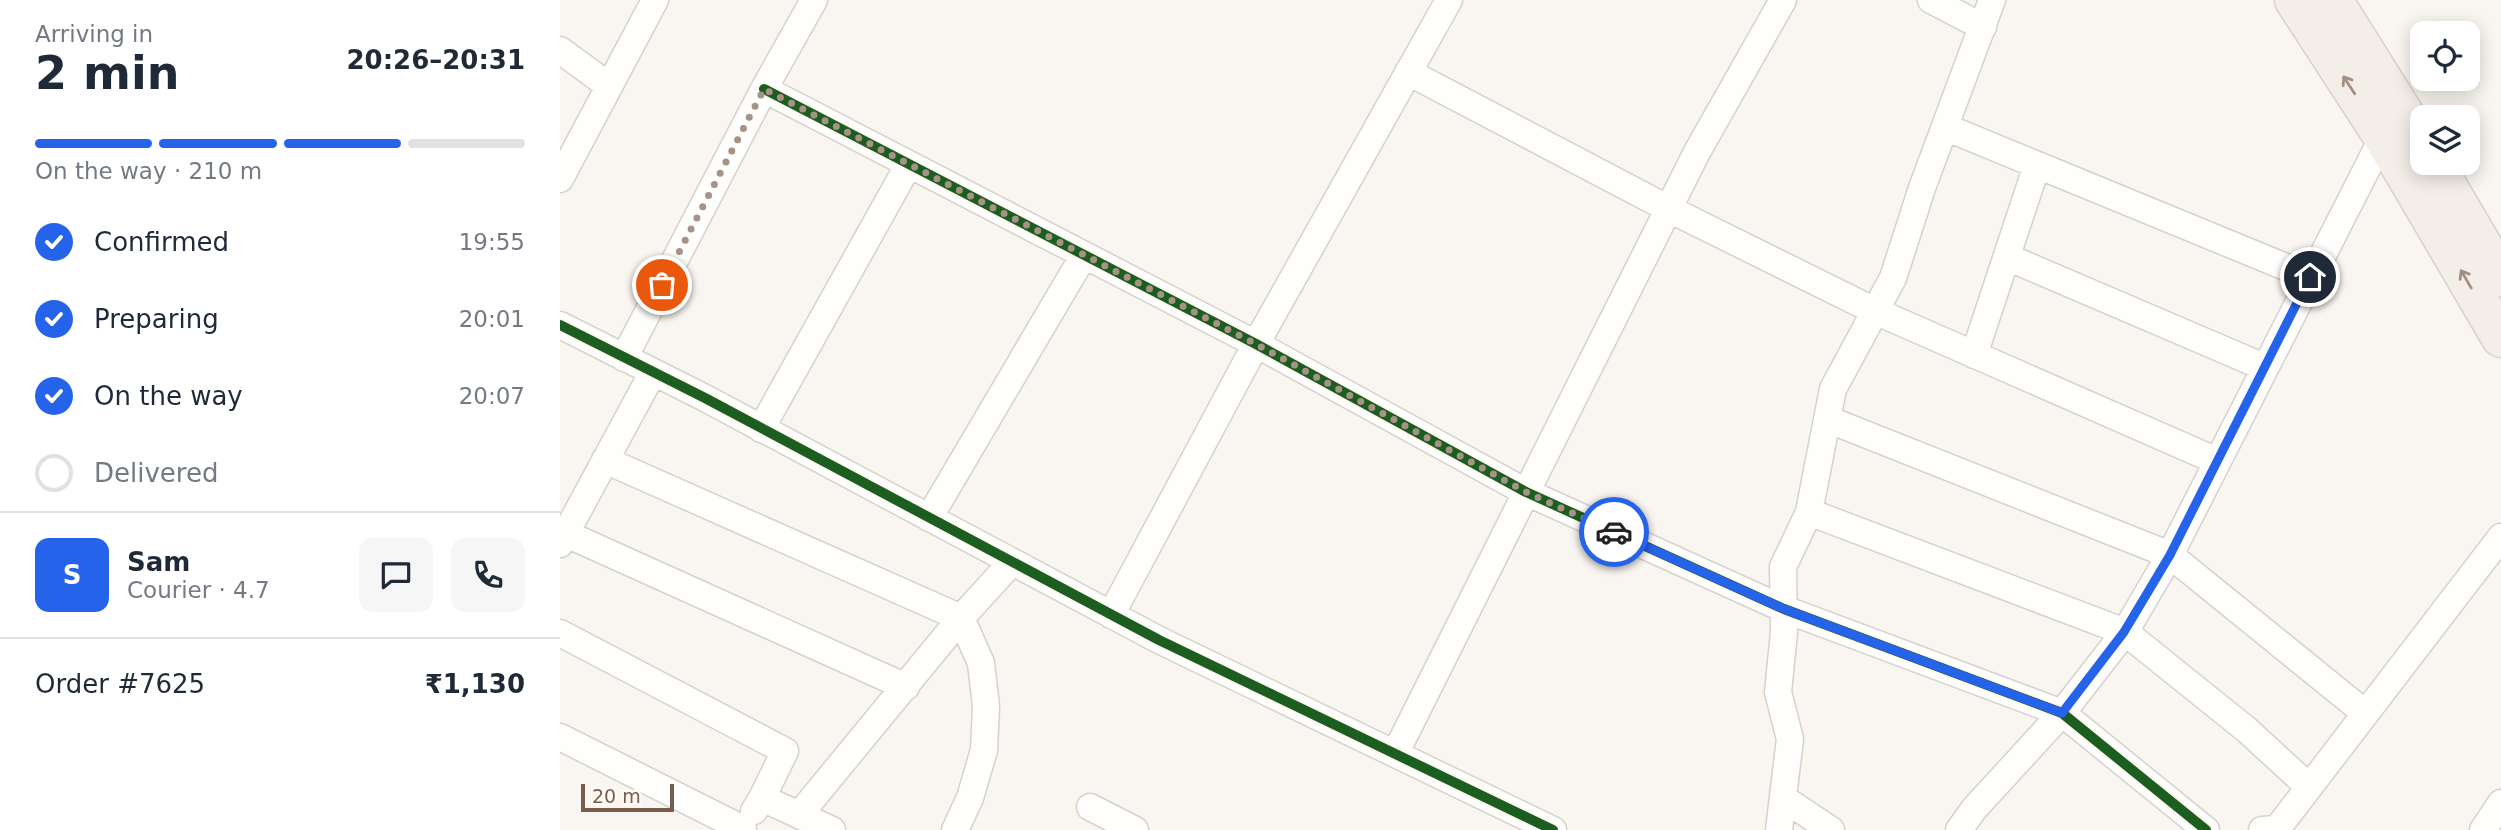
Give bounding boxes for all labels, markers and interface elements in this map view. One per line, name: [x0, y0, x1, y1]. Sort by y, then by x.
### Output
text: Arriving in: [35, 21, 153, 47]
map controls: [2410, 21, 2480, 175]
button: locate: [2410, 21, 2480, 91]
text: 20:26–20:31: [346, 45, 525, 75]
text: 2 min: [35, 46, 179, 100]
one-way arrow: [2341, 75, 2355, 95]
button: layers: [2410, 105, 2480, 175]
text: On the way · 210 m: [35, 158, 262, 184]
icon: check: [35, 223, 73, 261]
text: Confirmed: [94, 227, 229, 257]
text: 19:55: [459, 229, 525, 255]
pin: [2280, 247, 2340, 307]
pin: [632, 255, 692, 315]
icon: home: [2291, 258, 2329, 296]
icon: bag: [643, 266, 681, 304]
one-way arrow: [2459, 270, 2473, 290]
icon: check: [35, 300, 73, 338]
text: Preparing: [94, 304, 219, 334]
text: 20:01: [459, 306, 525, 332]
icon: check: [35, 377, 73, 415]
text: On the way: [94, 381, 243, 411]
text: 20:07: [459, 383, 525, 409]
text: Delivered: [94, 458, 218, 488]
courier: [1579, 497, 1649, 567]
icon: car: [1595, 513, 1633, 551]
button: chat: [359, 538, 433, 612]
button: phone: [451, 538, 525, 612]
text: Sam: [127, 547, 190, 577]
text: S: [63, 560, 81, 590]
text: Courier · 4.7: [127, 577, 270, 603]
text: Order #7625: [35, 669, 205, 699]
text: ₹1,130: [425, 669, 525, 699]
scale bar: [581, 781, 674, 813]
text: 20 m: [592, 785, 641, 807]

